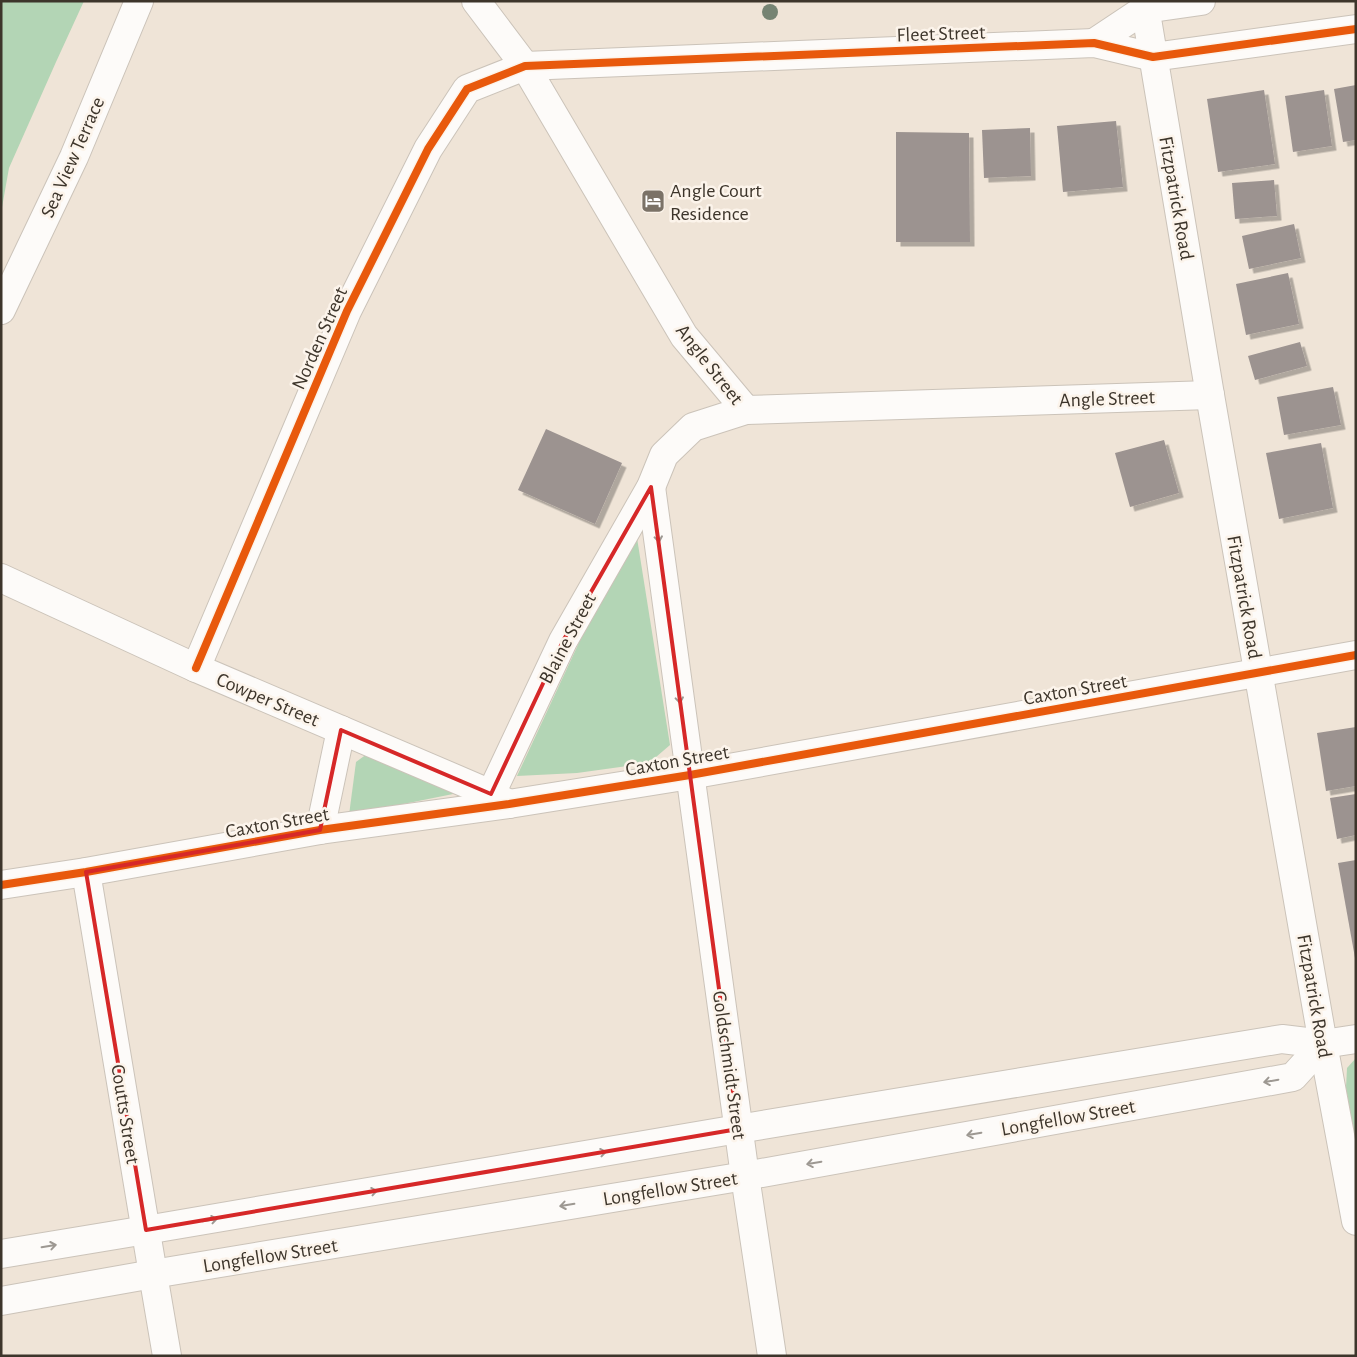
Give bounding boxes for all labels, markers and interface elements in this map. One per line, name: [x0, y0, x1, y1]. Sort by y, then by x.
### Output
street label: Fleet Street: [896, 22, 986, 46]
street label: Sea View Terrace: [37, 94, 108, 221]
street label: Fitzpatrick Road: [1155, 135, 1197, 262]
place label: Angle Court Residence: [670, 181, 762, 224]
hotel icon: Angle Court Residence: [640, 188, 666, 214]
street label: Norden Street: [288, 284, 352, 393]
street label: Angle Street: [672, 321, 747, 409]
street label: Angle Street: [1059, 387, 1156, 411]
one-way arrow: [653, 527, 663, 543]
street label: Fitzpatrick Road: [1223, 534, 1265, 661]
street label: Blaine Street: [536, 589, 600, 687]
street label: Cowper Street: [213, 669, 322, 731]
street label: Caxton Street: [1022, 671, 1129, 709]
one-way arrow: [674, 688, 684, 704]
street label: Caxton Street: [624, 742, 731, 780]
street label: Caxton Street: [224, 804, 331, 842]
street label: Fitzpatrick Road: [1293, 933, 1335, 1060]
street label: Goldschmidt Street: [709, 989, 749, 1141]
street label: Coutts Street: [107, 1063, 143, 1166]
one-way arrow: [1264, 1076, 1280, 1086]
street label: Longfellow Street: [1000, 1096, 1137, 1140]
one-way arrow: [966, 1130, 982, 1140]
one-way arrow: [591, 1147, 607, 1157]
one-way arrow: [806, 1159, 822, 1169]
street label: Longfellow Street: [601, 1168, 739, 1209]
one-way arrow: [361, 1187, 377, 1197]
one-way arrow: [560, 1201, 576, 1211]
one-way arrow: [201, 1214, 217, 1224]
street label: Longfellow Street: [201, 1235, 339, 1276]
one-way arrow: [41, 1241, 57, 1251]

